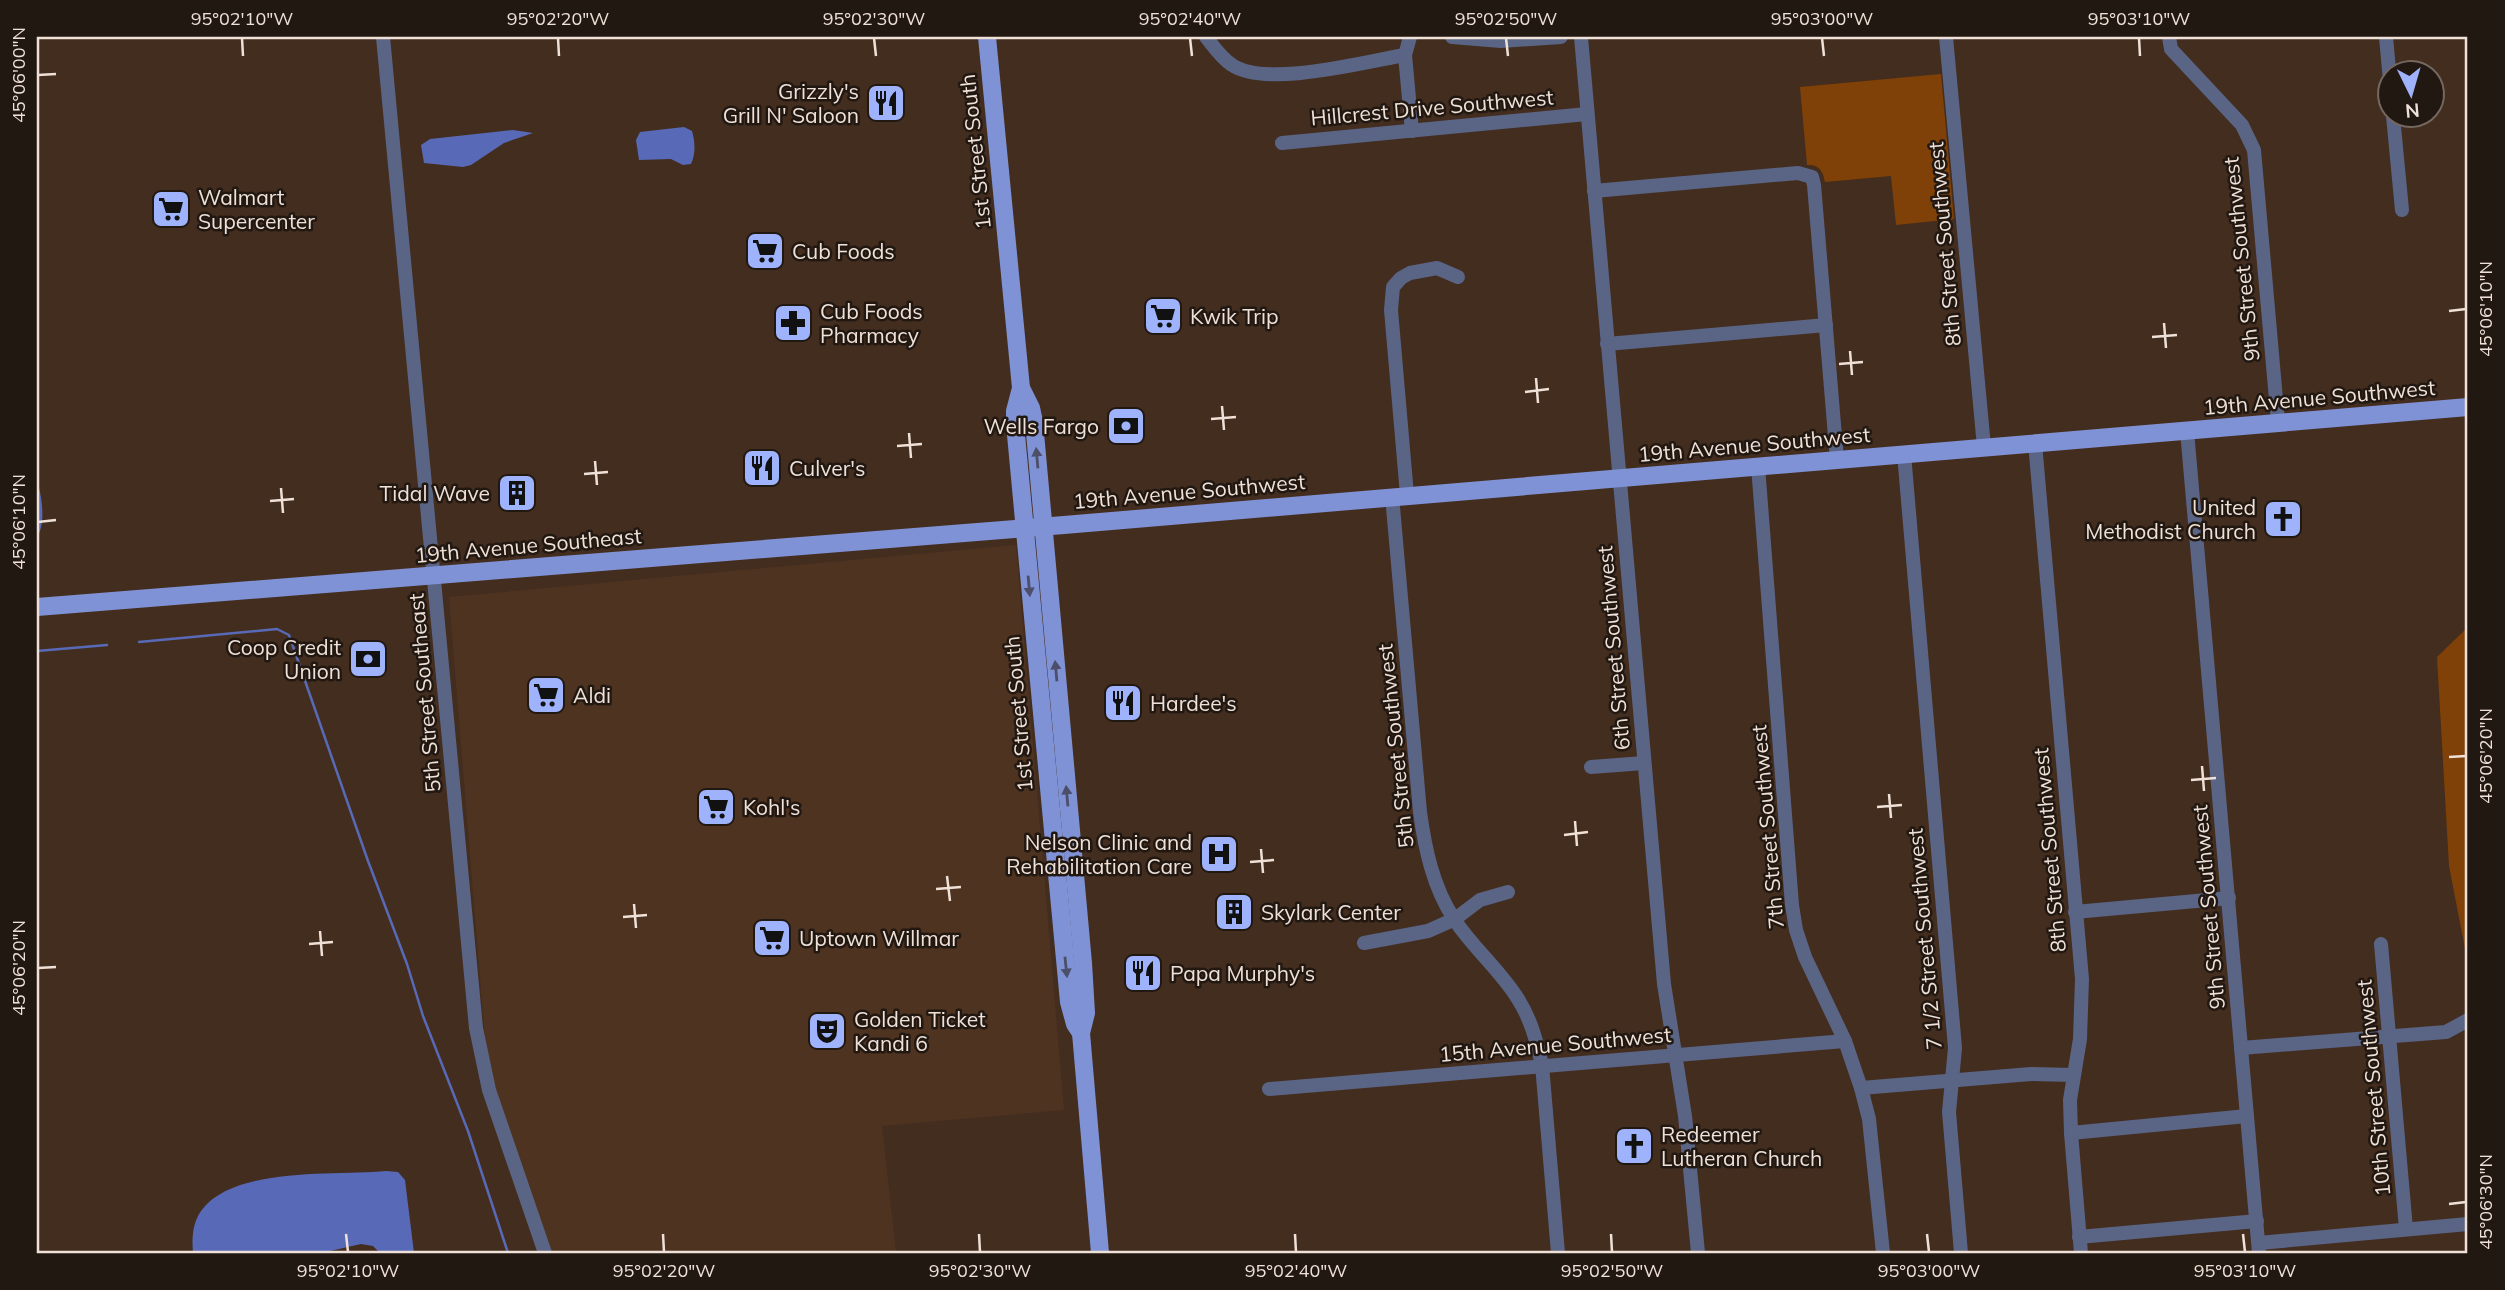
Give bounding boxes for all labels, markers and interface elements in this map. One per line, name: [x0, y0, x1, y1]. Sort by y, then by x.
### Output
text: 95°02'10"W: [191, 7, 293, 30]
text: 95°02'20"W: [507, 7, 609, 30]
text: 95°02'30"W: [823, 7, 925, 30]
text: 95°02'40"W: [1139, 7, 1241, 30]
text: 95°02'50"W: [1455, 7, 1557, 30]
text: 95°03'00"W: [1771, 7, 1873, 30]
text: 95°03'10"W: [2088, 7, 2190, 30]
text: 45°06'00"N: [7, 27, 30, 123]
north arrow: [2376, 60, 2446, 130]
street label: 1st Street South: [954, 73, 996, 231]
place label: Grizzly's Grill N' Saloon: [723, 78, 859, 128]
restaurant icon: Grizzly's Grill N' Saloon: [865, 82, 907, 124]
street label: Hillcrest Drive Southwest: [1309, 83, 1555, 131]
text: N: [2404, 98, 2421, 124]
street label: 8th Street Southwest: [1922, 141, 1966, 347]
street label: 9th Street Southwest: [2217, 156, 2265, 362]
place label: Walmart Supercenter: [198, 184, 315, 234]
supermarket icon: Walmart Supercenter: [150, 188, 192, 230]
supermarket icon: Cub Foods: [744, 230, 786, 272]
place label: Cub Foods: [792, 238, 895, 264]
text: 45°06'10"N: [2474, 261, 2497, 357]
supermarket icon: Kwik Trip: [1142, 295, 1184, 337]
place label: Cub Foods Pharmacy: [820, 298, 923, 348]
pharmacy icon: Cub Foods Pharmacy: [772, 302, 814, 344]
place label: Kwik Trip: [1190, 303, 1279, 329]
street label: 19th Avenue Southwest: [2202, 374, 2436, 420]
bank icon: Wells Fargo: [1105, 405, 1147, 447]
place label: Wells Fargo: [983, 413, 1099, 439]
street label: 19th Avenue Southwest: [1637, 421, 1871, 467]
restaurant icon: Culver's: [741, 447, 783, 489]
one-way arrow: [1031, 447, 1042, 469]
place label: Culver's: [789, 455, 865, 481]
street label: 19th Avenue Southwest: [1072, 468, 1306, 514]
building icon: Tidal Wave: [496, 472, 538, 514]
text: 45°06'10"N: [7, 474, 30, 570]
place label: Tidal Wave: [380, 480, 490, 506]
place label: United Methodist Church: [2085, 494, 2256, 544]
church icon: United Methodist Church: [2262, 498, 2304, 540]
street label: 19th Avenue Southeast: [414, 522, 642, 568]
street label: 6th Street Southwest: [1591, 545, 1635, 751]
one-way arrow: [1024, 576, 1035, 598]
street label: 5th Street Southeast: [402, 592, 446, 794]
place label: Coop Credit Union: [227, 634, 341, 684]
street label: 1st Street South: [998, 635, 1038, 793]
bank icon: Coop Credit Union: [347, 638, 389, 680]
street label: 5th Street Southwest: [1371, 643, 1419, 849]
one-way arrow: [1050, 660, 1061, 682]
supermarket icon: Aldi: [525, 674, 567, 716]
place label: Aldi: [573, 682, 611, 708]
restaurant icon: Hardee's: [1102, 682, 1144, 724]
place label: Hardee's: [1150, 690, 1237, 716]
text: 45°06'20"N: [2474, 708, 2497, 804]
street label: 7th Street Southwest: [1745, 724, 1789, 930]
street label: 8th Street Southwest: [2027, 747, 2071, 953]
one-way arrow: [1061, 785, 1072, 807]
supermarket icon: Kohl's: [695, 786, 737, 828]
place label: Kohl's: [743, 794, 800, 820]
street label: 9th Street Southwest: [2186, 804, 2230, 1010]
street label: 7 1/2 Street Southwest: [1901, 827, 1947, 1051]
place label: Nelson Clinic and Rehabilitation Care: [1006, 829, 1192, 879]
hospital icon: Nelson Clinic and Rehabilitation Care: [1198, 833, 1240, 875]
building icon: Skylark Center: [1213, 891, 1255, 933]
place label: Skylark Center: [1261, 899, 1401, 925]
supermarket icon: Uptown Willmar: [751, 917, 793, 959]
text: 45°06'20"N: [7, 920, 30, 1016]
place label: Uptown Willmar: [799, 925, 959, 951]
restaurant icon: Papa Murphy's: [1122, 952, 1164, 994]
one-way arrow: [1061, 957, 1072, 979]
place label: Papa Murphy's: [1170, 960, 1315, 986]
street label: 10th Street Southwest: [2351, 978, 2395, 1198]
place label: Golden Ticket Kandi 6: [854, 1006, 986, 1056]
theatre icon: Golden Ticket Kandi 6: [806, 1010, 848, 1052]
street label: 15th Avenue Southwest: [1438, 1021, 1672, 1067]
place label: Redeemer Lutheran Church: [1661, 1121, 1822, 1171]
church icon: Redeemer Lutheran Church: [1613, 1125, 1655, 1167]
text: 45°06'30"N: [2474, 1154, 2497, 1250]
text: 95°02'10"W: [297, 1259, 399, 1282]
text: 95°02'20"W: [613, 1259, 715, 1282]
text: 95°02'30"W: [929, 1259, 1031, 1282]
text: 95°02'40"W: [1245, 1259, 1347, 1282]
text: 95°02'50"W: [1561, 1259, 1663, 1282]
text: 95°03'00"W: [1878, 1259, 1980, 1282]
text: 95°03'10"W: [2194, 1259, 2296, 1282]

